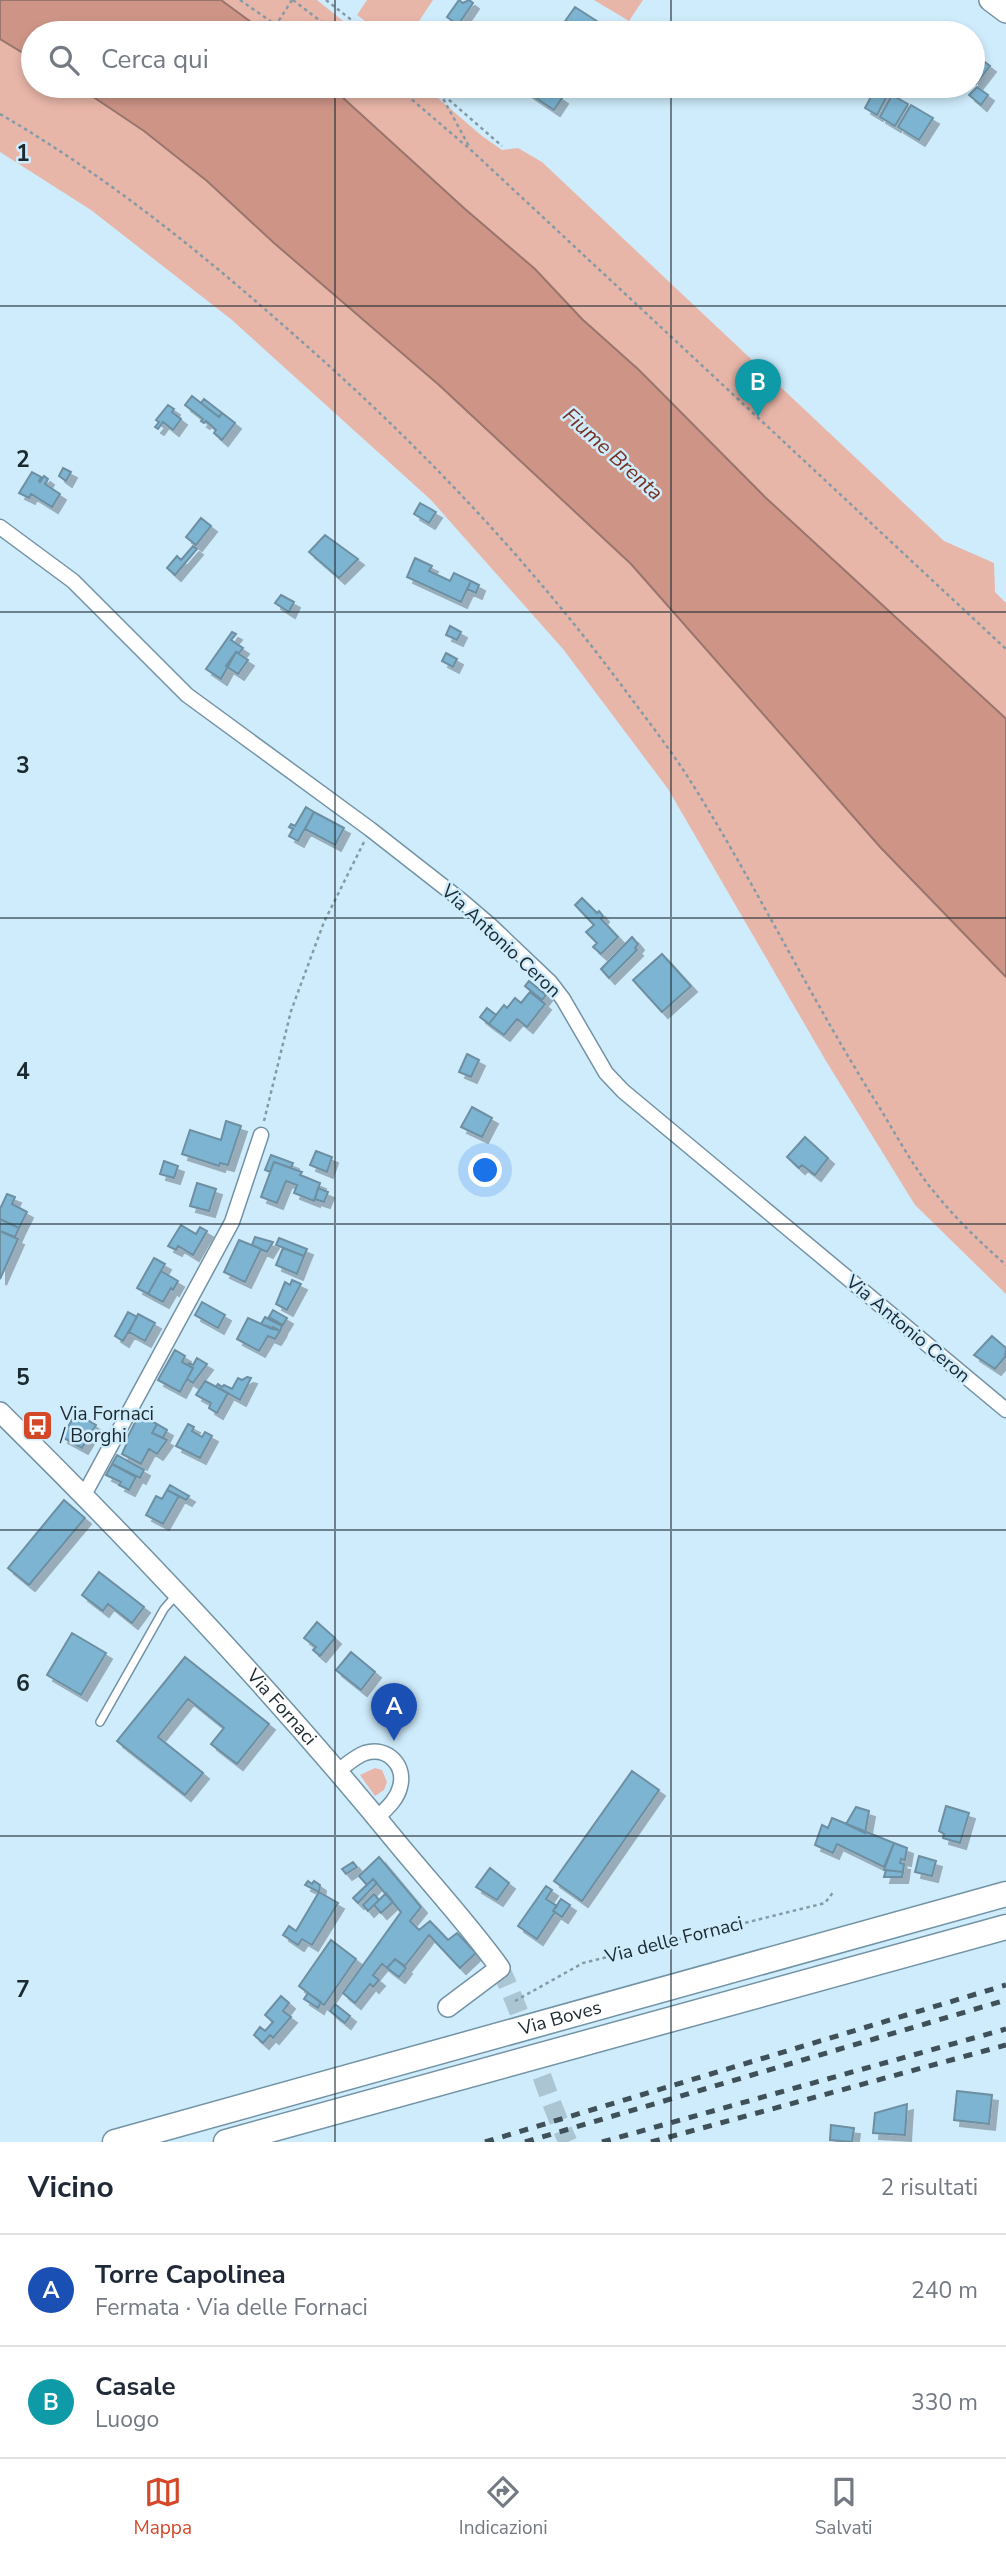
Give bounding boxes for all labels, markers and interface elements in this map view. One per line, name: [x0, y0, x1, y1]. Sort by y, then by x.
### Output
search box: [21, 21, 985, 98]
icon: search: [45, 41, 83, 79]
text: Cerca qui: [101, 42, 209, 77]
text: 1: [16, 138, 30, 169]
pin: B: [735, 359, 781, 417]
water label: Fiume Brenta: [557, 401, 669, 507]
text: 2: [16, 444, 30, 475]
text: 3: [16, 750, 30, 781]
street label: Via Antonio Ceron: [435, 878, 567, 1003]
text: 4: [16, 1056, 30, 1087]
your location: [468, 1153, 502, 1187]
street label: Via Antonio Ceron: [839, 1269, 976, 1389]
text: 5: [16, 1362, 30, 1393]
place label: Via Fornaci / Borghi: [59, 1401, 154, 1449]
bus stop icon: Via Fornaci / Borghi: [20, 1408, 54, 1442]
street label: Via Fornaci: [240, 1663, 322, 1751]
text: 6: [16, 1668, 30, 1699]
pin: A: [371, 1683, 417, 1741]
street label: Via delle Fornaci: [601, 1910, 746, 1970]
text: 7: [16, 1974, 30, 2005]
street label: Via Boves: [515, 1994, 604, 2042]
text: Vicino: [28, 2167, 114, 2208]
text: 2 risultati: [881, 2172, 978, 2203]
text: Torre Capolinea: [95, 2257, 286, 2292]
text: A: [42, 2275, 60, 2306]
text: 240 m: [911, 2275, 978, 2306]
text: Fermata · Via delle Fornaci: [95, 2292, 368, 2323]
text: Casale: [95, 2369, 176, 2404]
text: B: [43, 2387, 59, 2418]
text: 330 m: [911, 2387, 978, 2418]
text: Luogo: [95, 2404, 159, 2435]
tab: Mappa: [133, 2473, 192, 2541]
tab: Indicazioni: [459, 2473, 548, 2541]
tab: Salvati: [815, 2473, 873, 2541]

